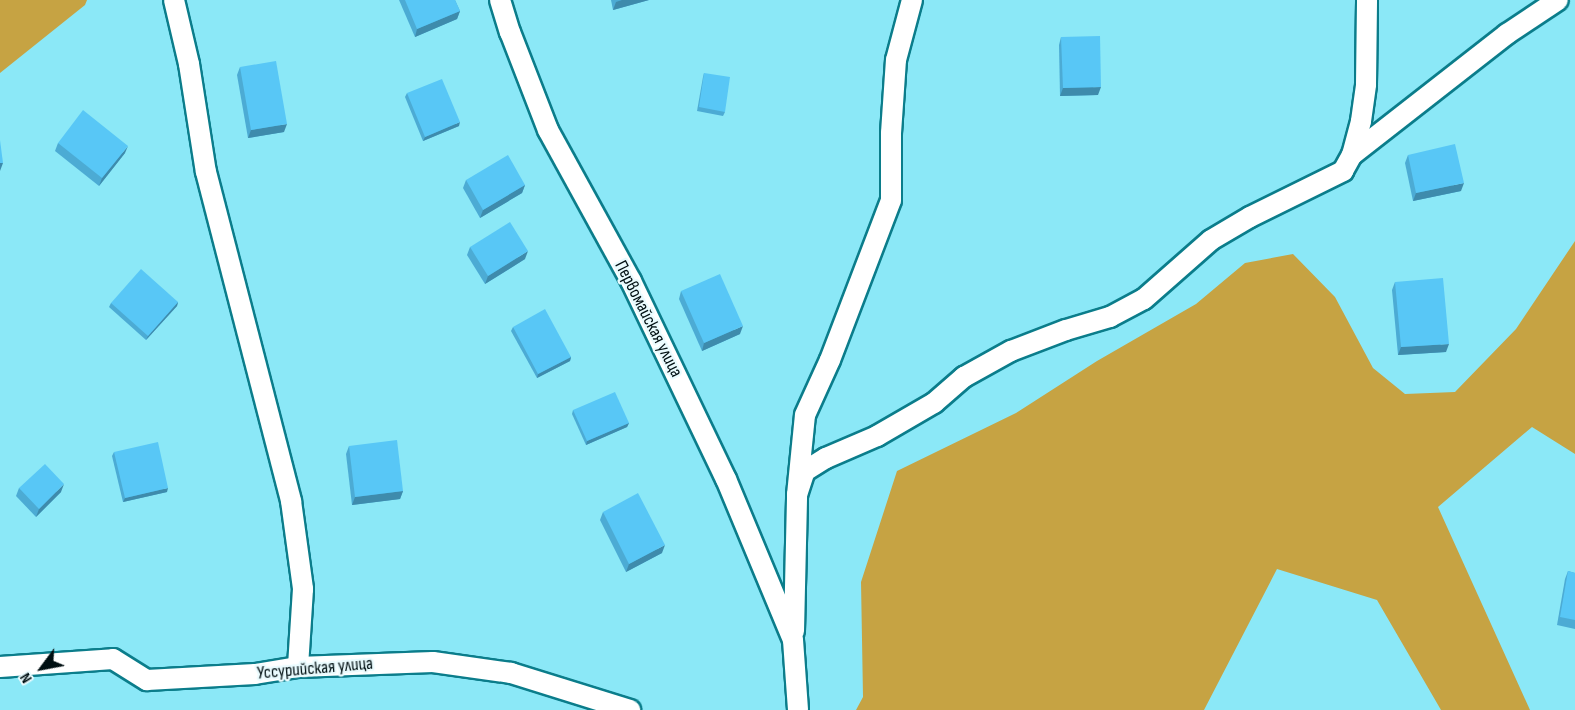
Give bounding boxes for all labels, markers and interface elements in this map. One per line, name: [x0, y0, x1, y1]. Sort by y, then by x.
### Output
street label: Первомайская улица: [609, 257, 687, 381]
north arrow: [12, 638, 72, 698]
street label: Уссурийская улица: [256, 653, 374, 685]
text: N: [16, 669, 37, 686]

